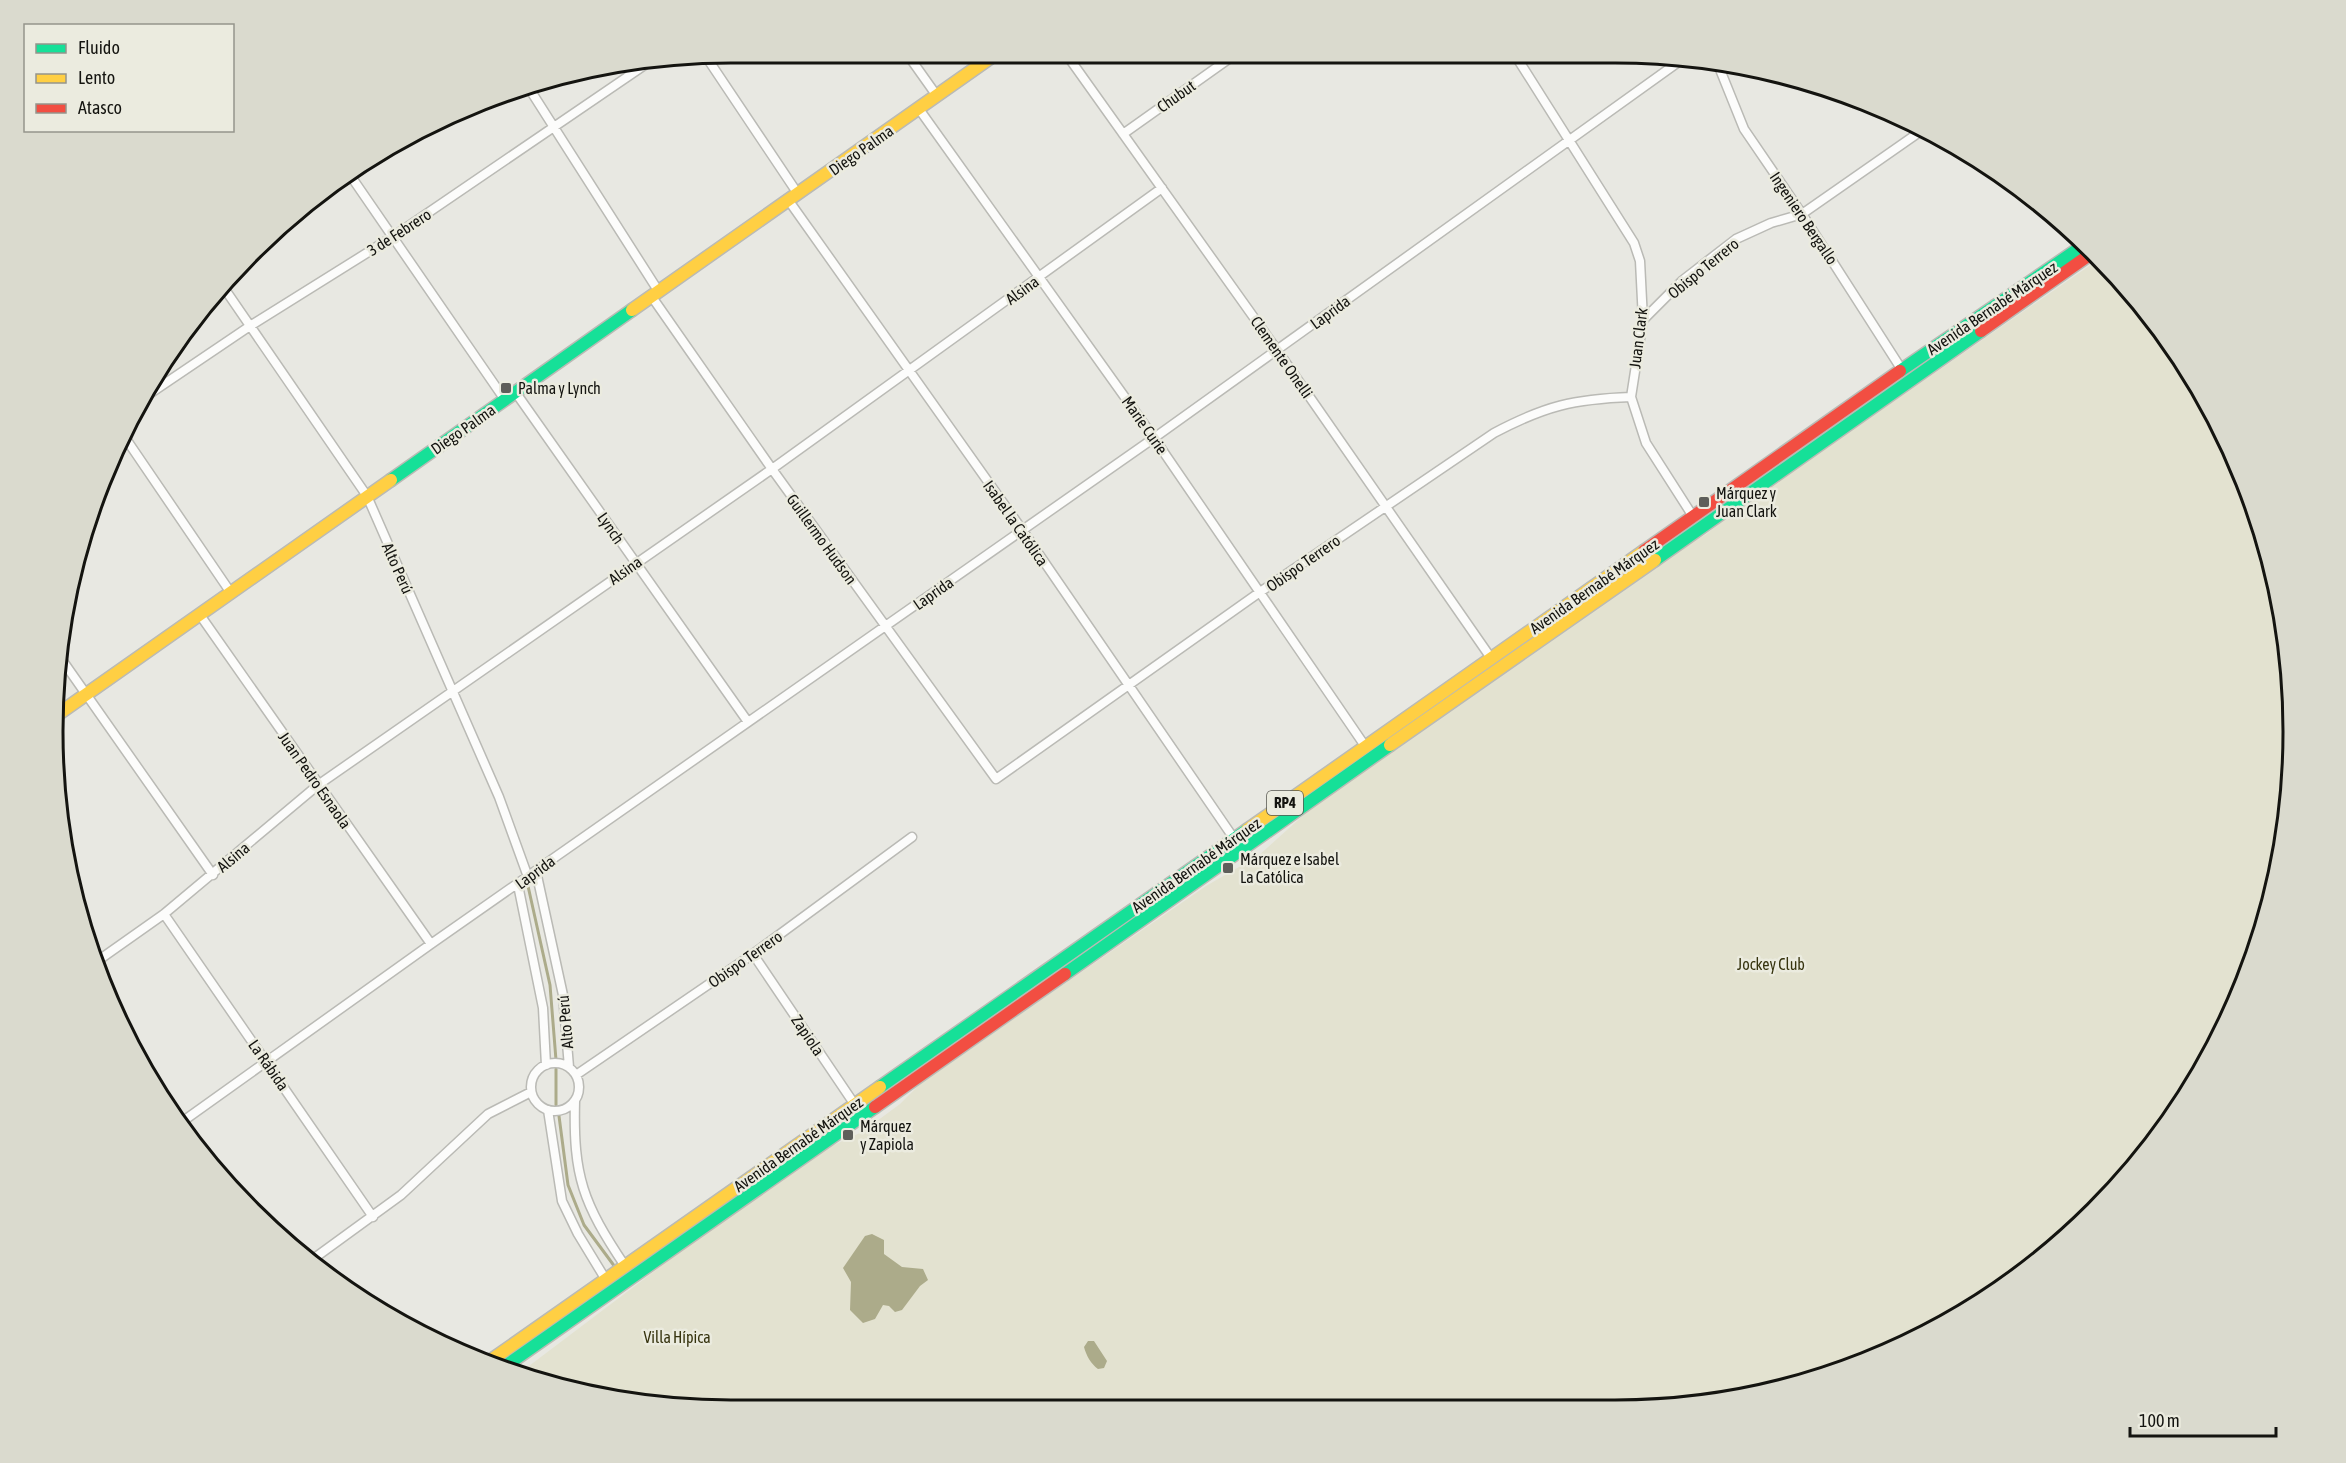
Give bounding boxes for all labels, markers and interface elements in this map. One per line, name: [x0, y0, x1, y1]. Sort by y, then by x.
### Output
legend: [24, 24, 234, 132]
text: Fluido: [78, 37, 120, 58]
text: Lento: [78, 67, 115, 88]
street label: Chubut: [1153, 76, 1199, 116]
text: Atasco: [78, 97, 122, 118]
street label: Diego Palma: [825, 121, 897, 180]
street label: Ingeniero Bergallo: [1766, 168, 1842, 268]
street label: 3 de Febrero: [364, 205, 434, 259]
street label: Obispo Terrero: [1664, 234, 1743, 303]
street label: Avenida Bernabé Márquez: [1923, 258, 2061, 359]
street label: Alsina: [1002, 272, 1042, 308]
street label: Laprida: [1307, 292, 1354, 333]
street label: Juan Clark: [1625, 307, 1651, 369]
street label: Clemente Onelli: [1247, 313, 1317, 401]
place label: Palma y Lynch: [518, 379, 601, 398]
marker: Palma y Lynch: [499, 381, 513, 395]
street label: Marie Curie: [1119, 393, 1171, 457]
street label: Diego Palma: [427, 400, 499, 459]
street label: Isabel la Católica: [980, 477, 1052, 569]
place label: Márquez y Juan Clark: [1716, 484, 1777, 520]
street label: Guillermo Hudson: [783, 490, 861, 588]
marker: Márquez y Juan Clark: [1697, 495, 1711, 509]
street label: Lynch: [593, 509, 628, 548]
street label: Obispo Terrero: [1263, 531, 1344, 596]
street label: Avenida Bernabé Márquez: [1526, 535, 1663, 638]
street label: Alto Perú: [379, 540, 417, 596]
street label: Alsina: [605, 552, 645, 588]
street label: Laprida: [910, 573, 957, 614]
street label: Juan Pedro Esnaola: [275, 728, 355, 832]
road number: RP4: [1267, 791, 1303, 815]
street label: Avenida Bernabé Márquez: [1128, 814, 1265, 917]
street label: Alsina: [213, 838, 253, 876]
place label: Márquez e Isabel La Católica: [1240, 850, 1340, 886]
street label: Laprida: [512, 852, 559, 893]
marker: Márquez e Isabel La Católica: [1221, 861, 1235, 875]
street label: Obispo Terrero: [705, 927, 786, 992]
park label: Jockey Club: [1737, 955, 1805, 974]
street label: Alto Perú: [554, 994, 576, 1050]
street label: Zapiola: [787, 1011, 828, 1059]
street label: La Rábida: [245, 1036, 293, 1094]
street label: Avenida Bernabé Márquez: [730, 1093, 867, 1196]
place label: Márquez y Zapiola: [860, 1117, 914, 1154]
marker: Márquez y Zapiola: [841, 1128, 855, 1142]
park label: Villa Hípica: [643, 1328, 711, 1347]
scale bar: [2130, 1400, 2276, 1438]
text: 100 m: [2139, 1410, 2180, 1431]

